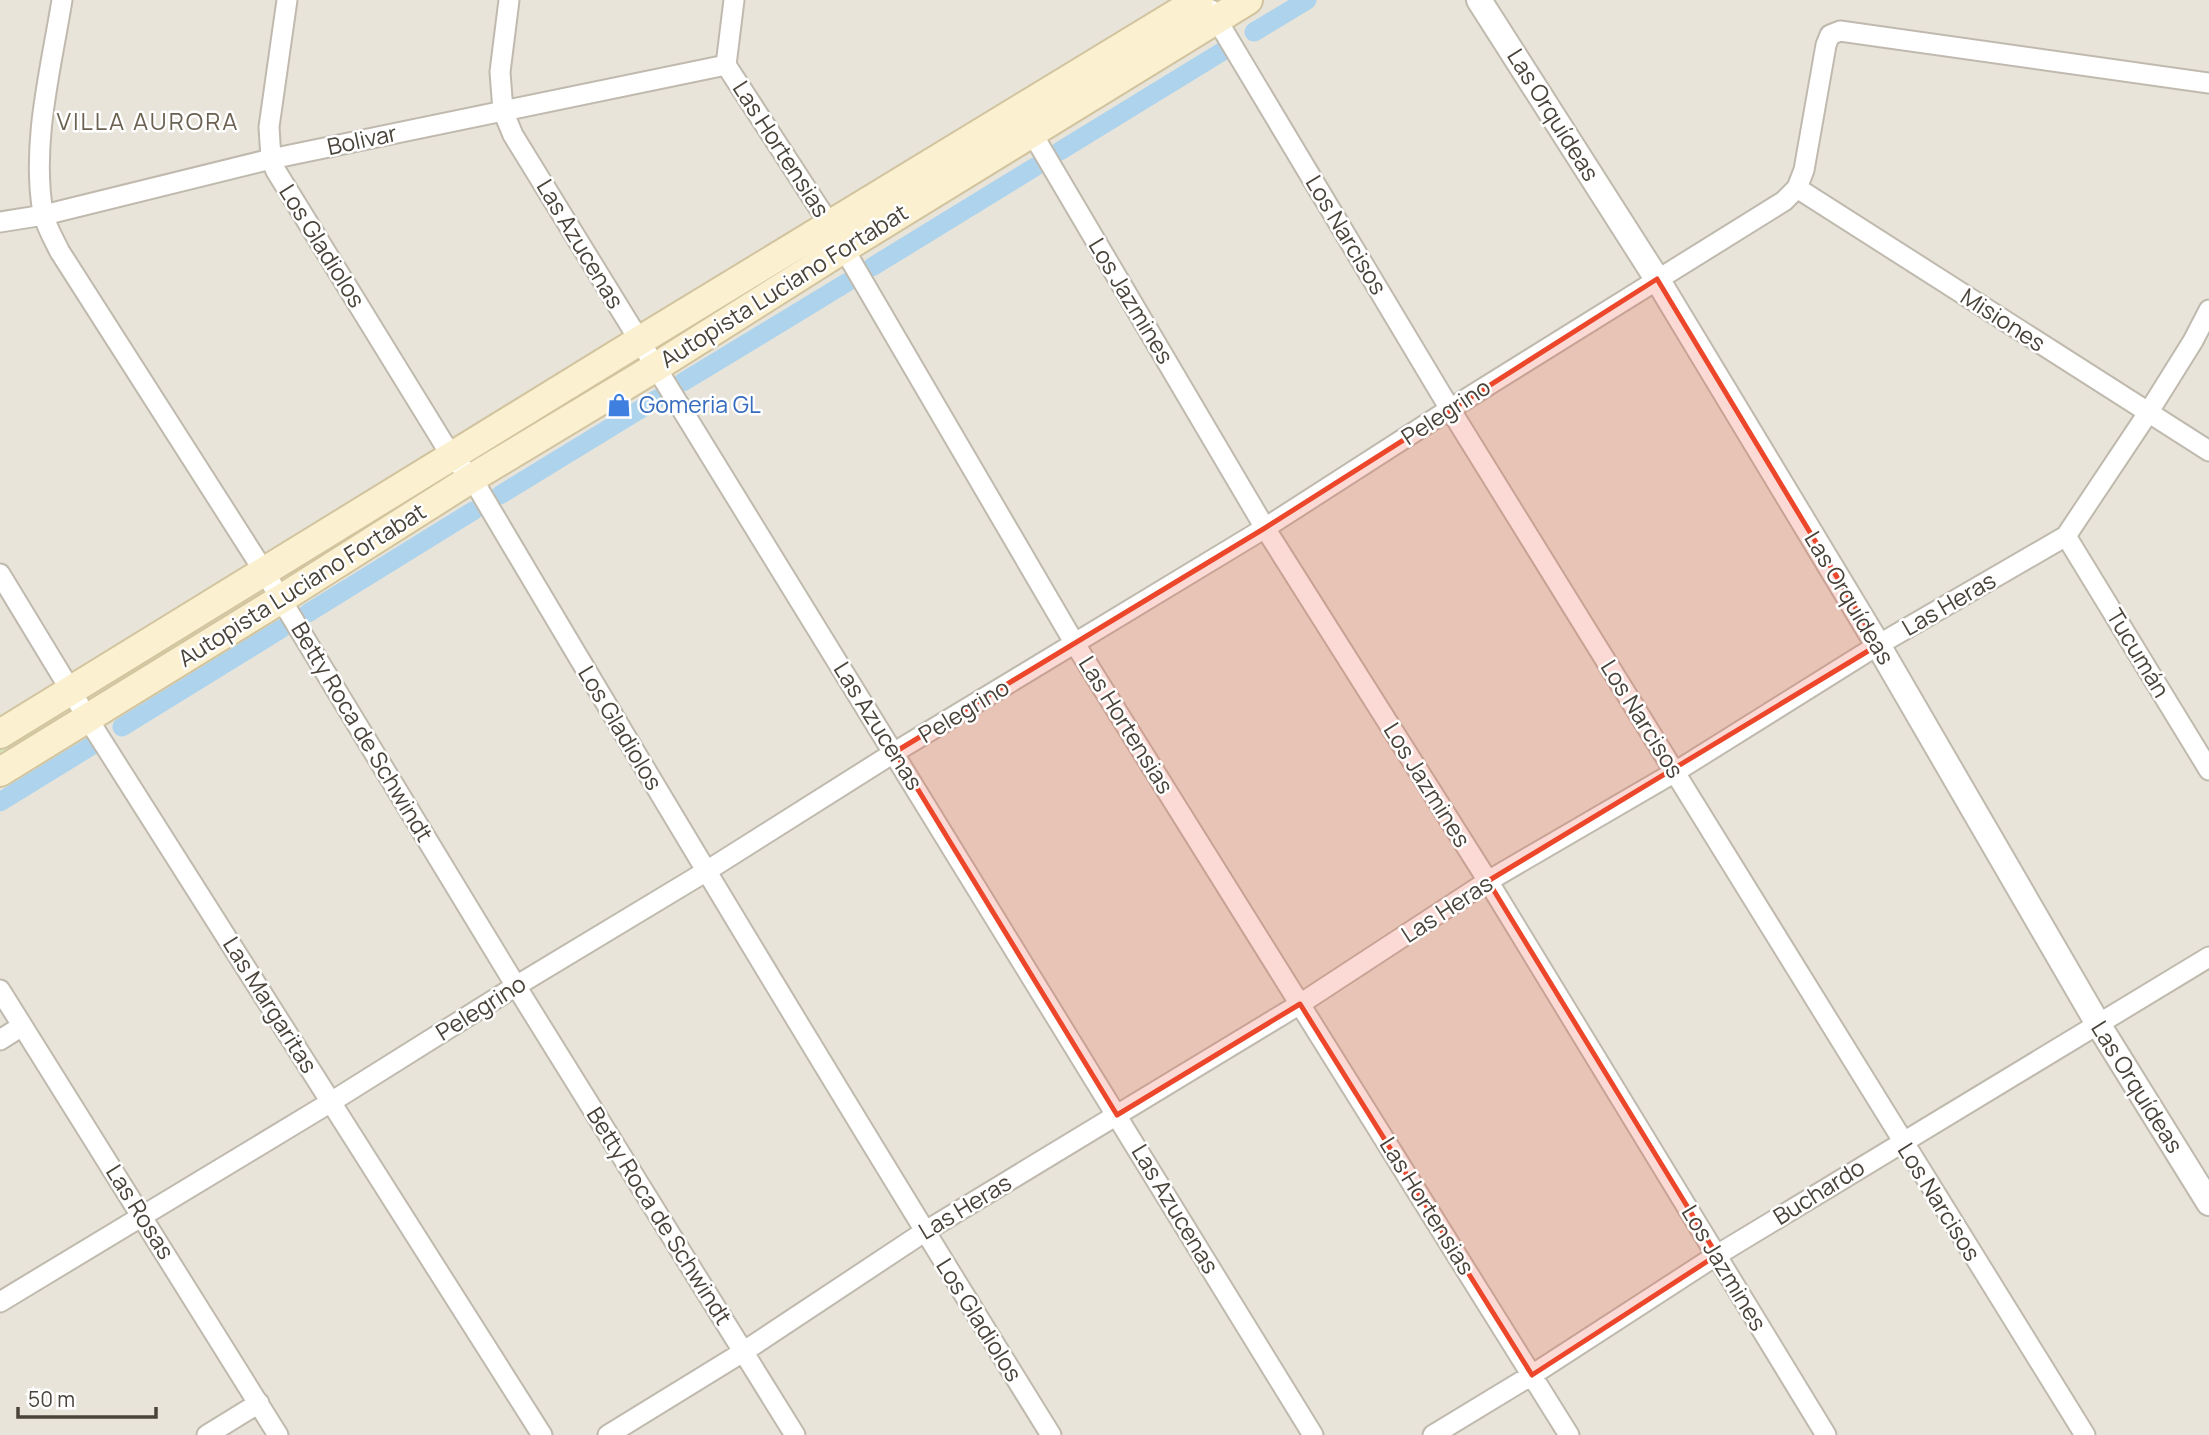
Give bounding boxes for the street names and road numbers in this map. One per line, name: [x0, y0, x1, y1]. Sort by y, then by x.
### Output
street label: Las Orquídeas: [1500, 42, 1607, 187]
street label: Las Hortensias: [726, 74, 838, 223]
street label: Bolivar: [324, 116, 400, 162]
street label: Los Narcisos: [1299, 169, 1395, 300]
street label: Las Azucenas: [530, 173, 632, 314]
street label: Los Gladiolos: [272, 178, 373, 313]
street label: Autopista Luciano Fortabat: [653, 196, 914, 375]
street label: Los Jazmines: [1082, 232, 1182, 369]
street label: Misiones: [1955, 280, 2052, 358]
street label: Pelegrino: [1395, 370, 1496, 452]
street label: Autopista Luciano Fortabat: [171, 495, 432, 674]
street label: Las Orquídeas: [1797, 525, 1902, 670]
street label: Las Heras: [1896, 564, 2001, 643]
street label: Tucumán: [2100, 602, 2178, 703]
street label: Betty Roca de Schwindt: [284, 616, 441, 847]
street label: Las Hortensias: [1072, 650, 1182, 799]
street label: Los Narcisos: [1594, 653, 1692, 784]
street label: Las Azucenas: [827, 655, 931, 796]
street label: Los Gladiolos: [571, 659, 671, 796]
street label: Pelegrino: [912, 671, 1015, 750]
street label: Los Jazmines: [1377, 716, 1479, 853]
street label: Las Heras: [1395, 867, 1498, 950]
street label: Las Margaritas: [216, 930, 326, 1079]
street label: Pelegrino: [429, 967, 532, 1047]
street label: Las Orquídeas: [2084, 1014, 2191, 1159]
street label: Betty Roca de Schwindt: [580, 1100, 740, 1330]
street label: Las Hortensias: [1373, 1131, 1483, 1280]
street label: Los Narcisos: [1891, 1136, 1989, 1267]
street label: Las Azucenas: [1125, 1138, 1227, 1279]
street label: Buchardo: [1767, 1150, 1870, 1232]
street label: Las Rosas: [99, 1158, 183, 1265]
street label: Las Heras: [912, 1166, 1017, 1246]
street label: Los Jazmines: [1675, 1199, 1775, 1336]
street label: Los Gladiolos: [929, 1252, 1030, 1387]

